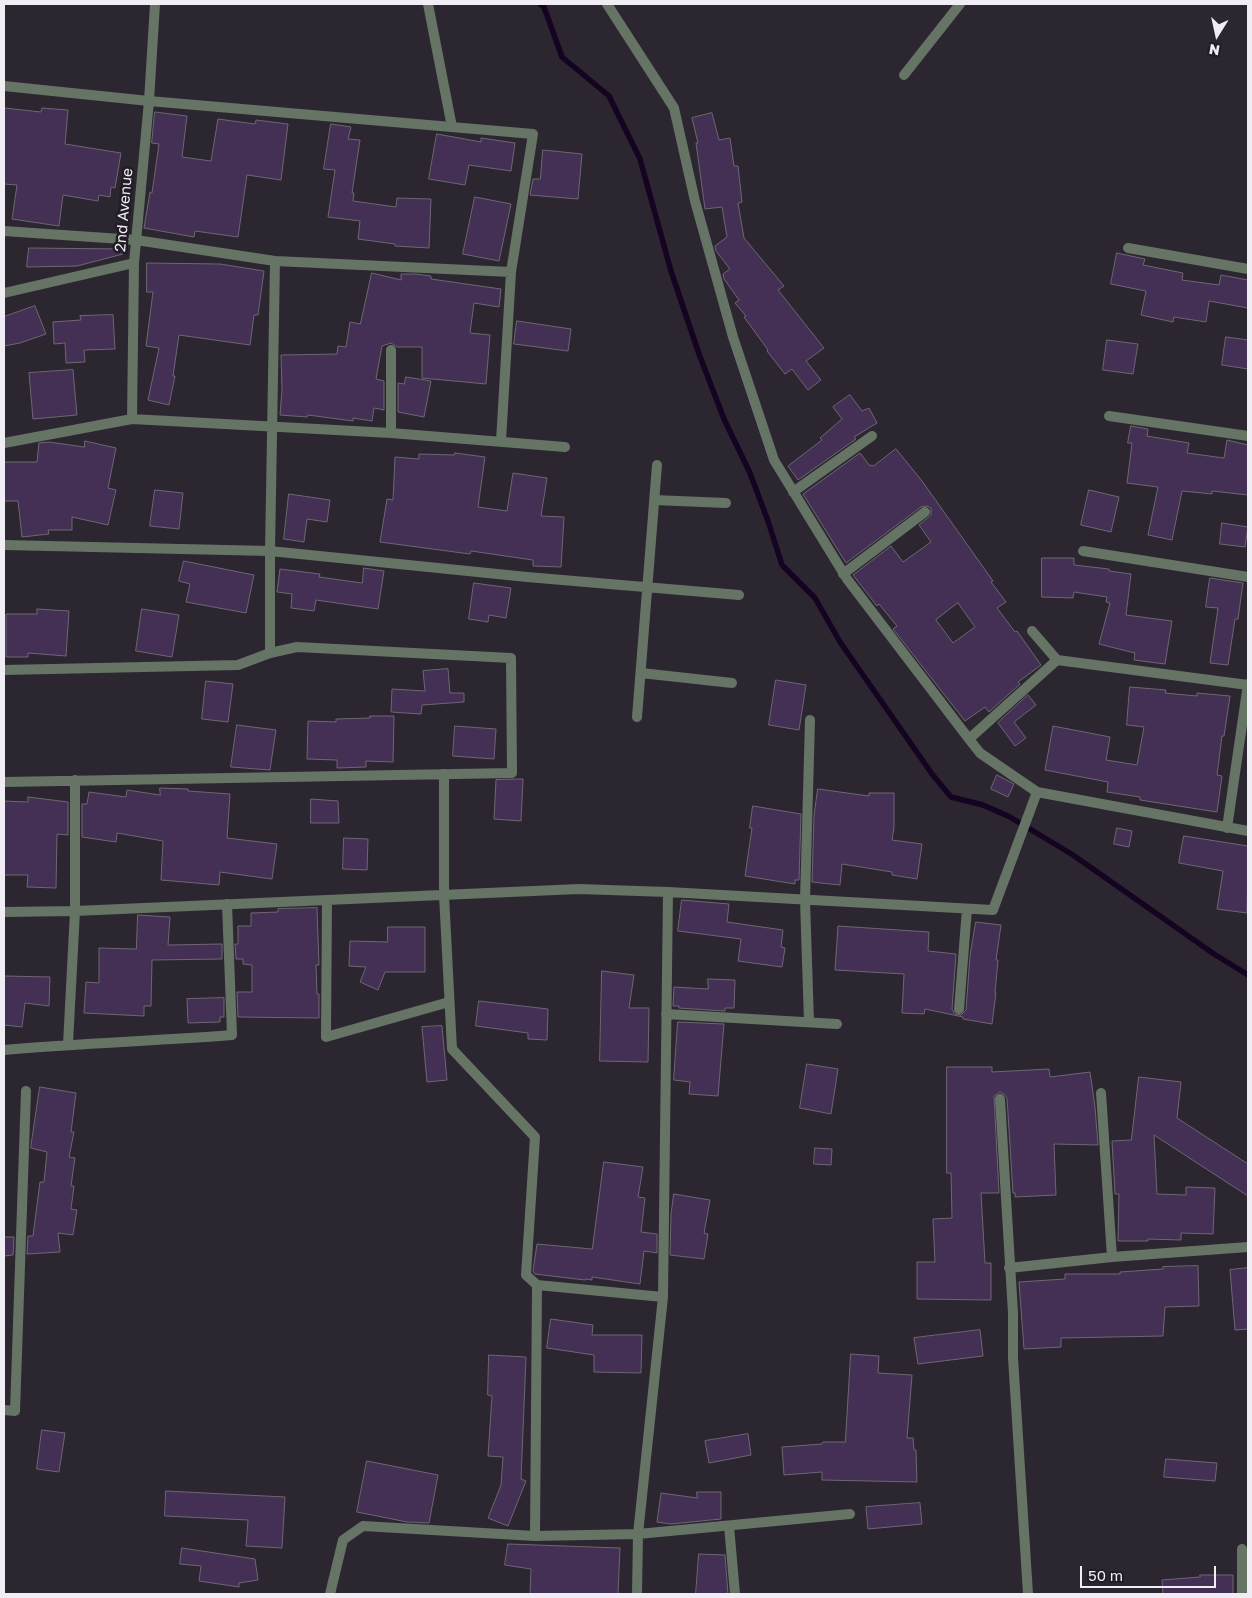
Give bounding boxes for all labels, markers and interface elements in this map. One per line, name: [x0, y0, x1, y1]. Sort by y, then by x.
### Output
north arrow: [1192, 10, 1242, 60]
text: N: [1208, 41, 1221, 60]
street label: 2nd Avenue: [111, 167, 137, 253]
scale bar: [1082, 1556, 1218, 1588]
text: 50 m: [1088, 1566, 1123, 1584]

